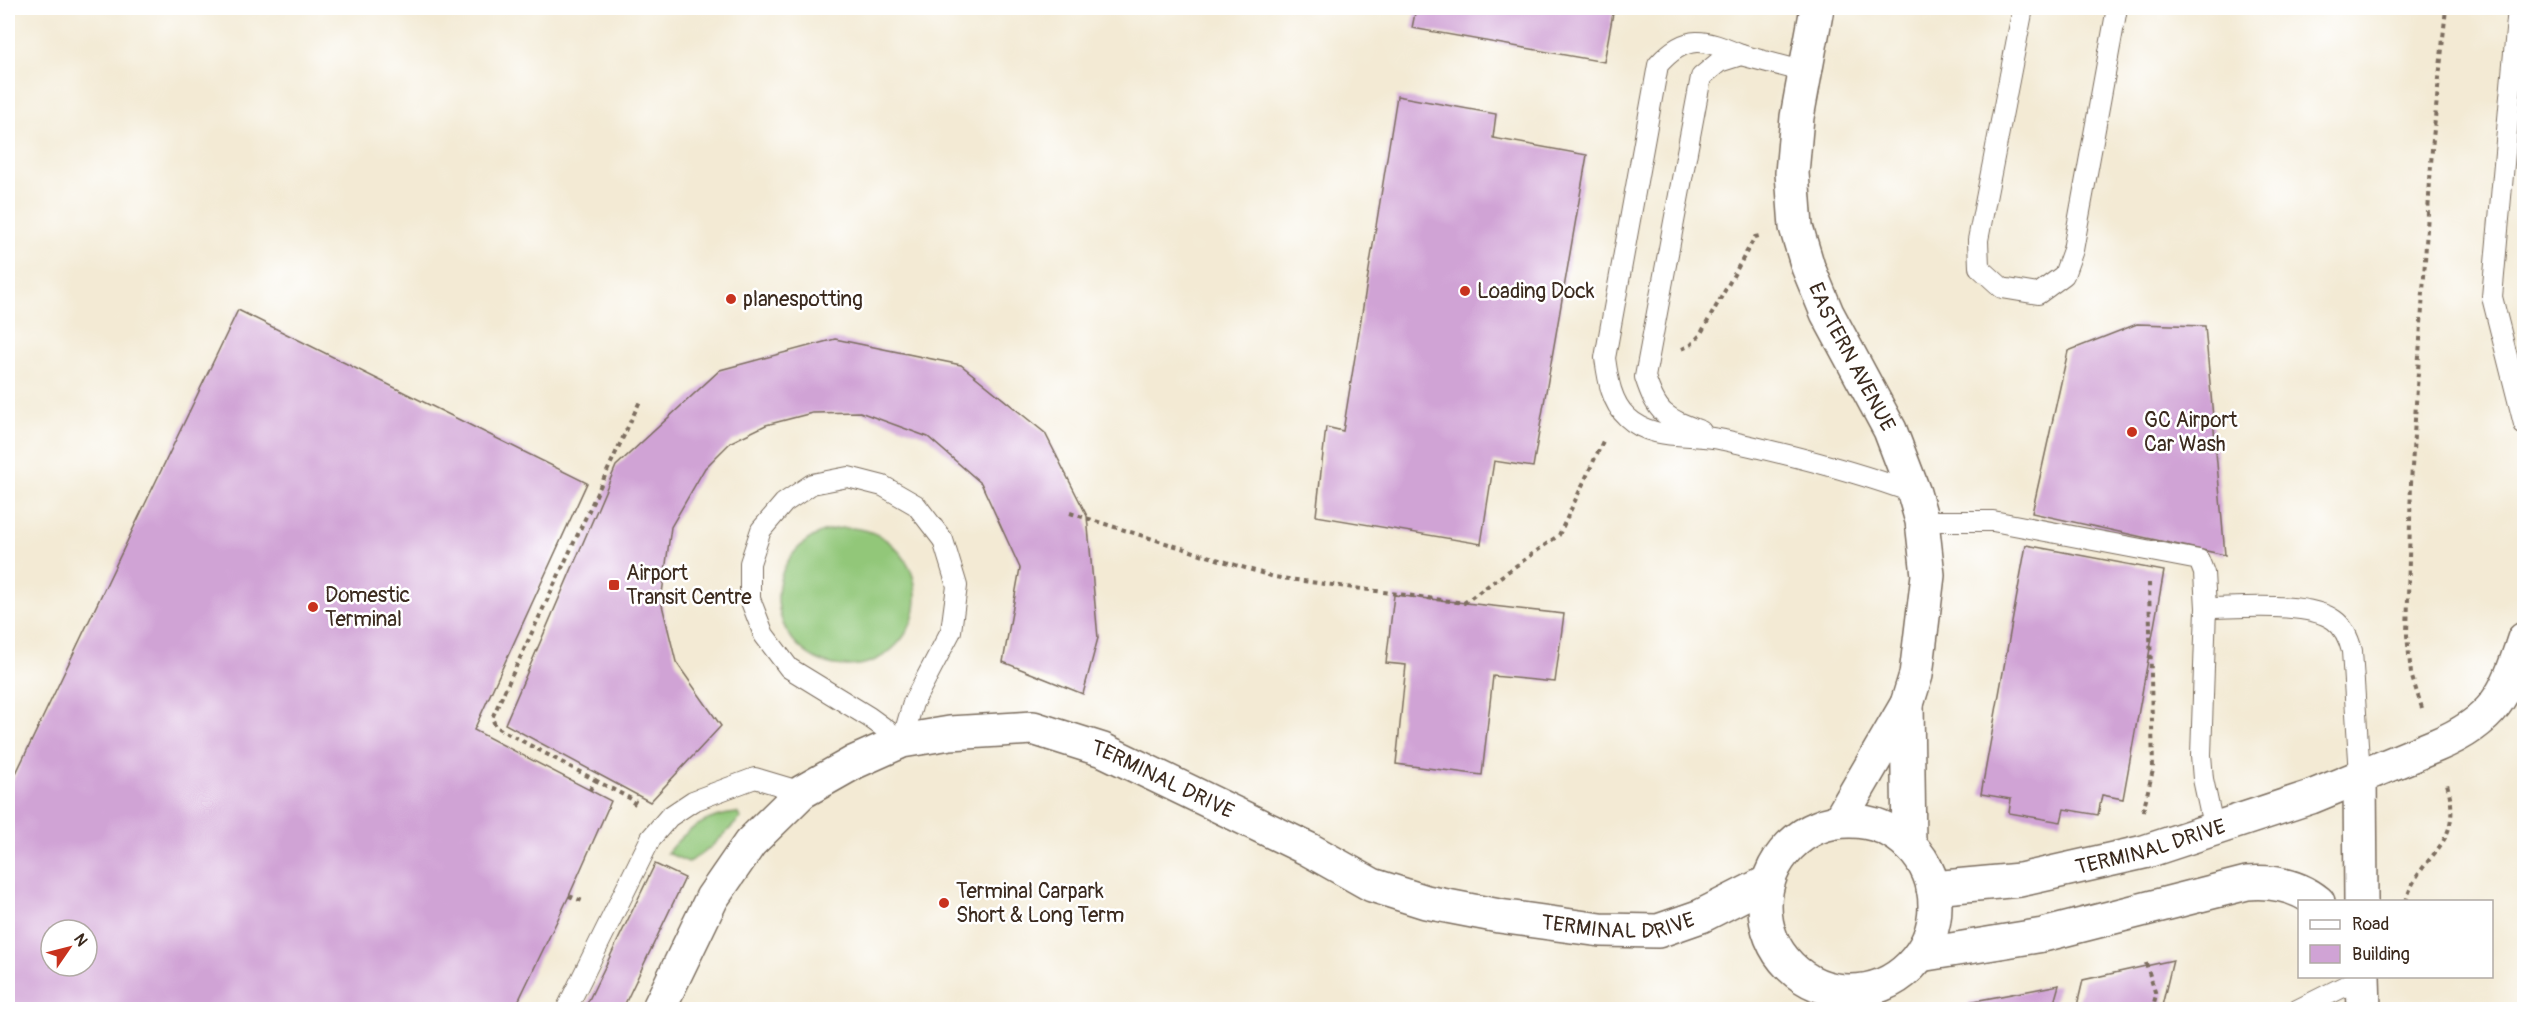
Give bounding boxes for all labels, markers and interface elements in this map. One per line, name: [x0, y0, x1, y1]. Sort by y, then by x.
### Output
place label: Loading Dock: [1477, 278, 1595, 305]
street label: EASTERN AVENUE: [1802, 278, 1902, 436]
marker: Loading Dock: [1458, 284, 1472, 298]
place label: planespotting: [743, 286, 863, 313]
marker: planespotting: [724, 292, 738, 306]
place label: GC Airport Car Wash: [2144, 407, 2238, 458]
marker: GC Airport Car Wash: [2125, 425, 2139, 439]
place label: Airport Transit Centre: [626, 560, 752, 611]
marker: Airport Transit Centre: [607, 578, 621, 592]
place label: Domestic Terminal: [325, 582, 410, 633]
marker: Domestic Terminal: [306, 600, 320, 614]
street label: TERMINAL DRIVE: [1088, 734, 1238, 825]
street label: TERMINAL DRIVE: [2073, 813, 2229, 881]
place label: Terminal Carpark Short & Long Term: [956, 878, 1124, 929]
marker: Terminal Carpark Short & Long Term: [937, 896, 951, 910]
legend: [2298, 900, 2493, 978]
street label: TERMINAL DRIVE: [1540, 906, 1698, 945]
text: Road: [2352, 913, 2389, 936]
north arrow: [39, 918, 99, 978]
text: N: [69, 930, 92, 950]
text: Building: [2352, 943, 2410, 966]

